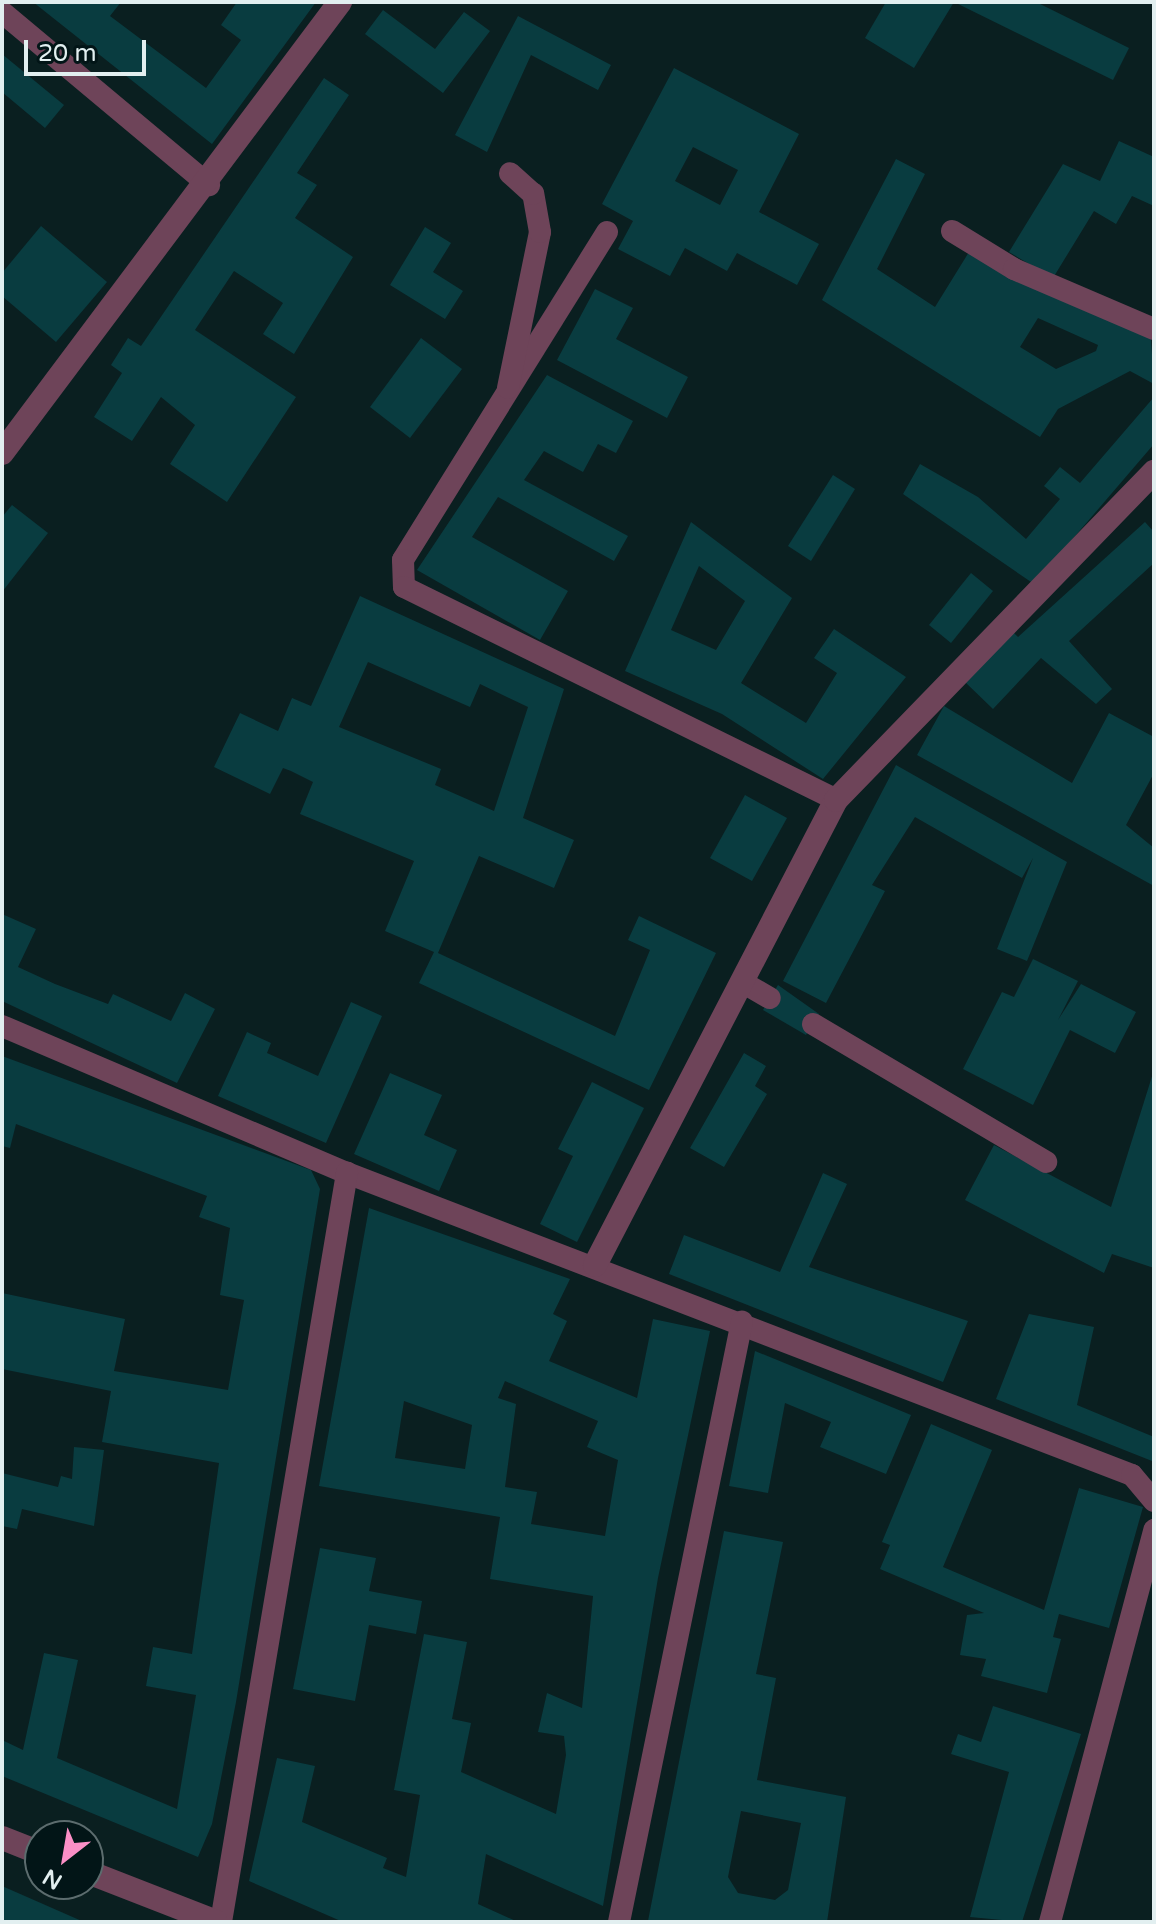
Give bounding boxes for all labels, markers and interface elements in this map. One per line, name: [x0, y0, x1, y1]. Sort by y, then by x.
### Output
scale bar: [28, 24, 150, 74]
text: 20 m: [38, 39, 96, 68]
north arrow: [24, 1820, 104, 1900]
text: N: [38, 1863, 67, 1895]

